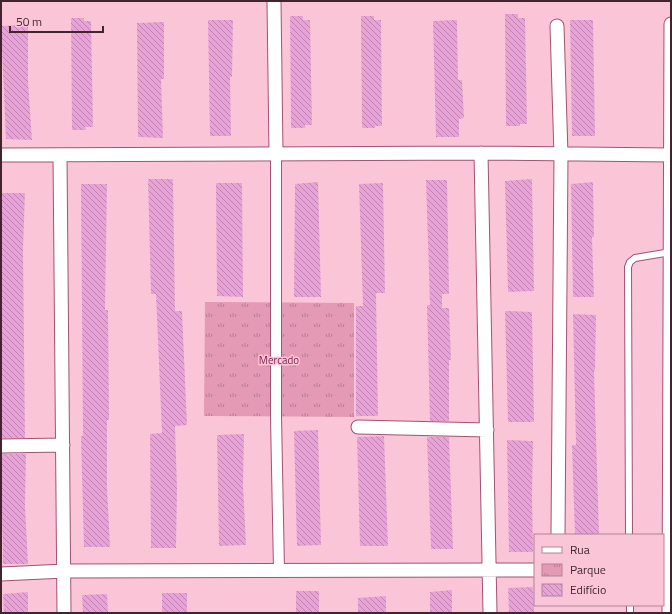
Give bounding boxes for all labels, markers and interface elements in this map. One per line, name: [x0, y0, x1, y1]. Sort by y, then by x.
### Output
scale bar: [10, 8, 103, 34]
text: 50 m: [16, 12, 42, 31]
park label: Mercado: [259, 352, 299, 368]
legend: [534, 534, 664, 606]
text: Rua: [570, 540, 590, 559]
text: Parque: [570, 560, 606, 579]
text: Edifício: [570, 580, 606, 599]

